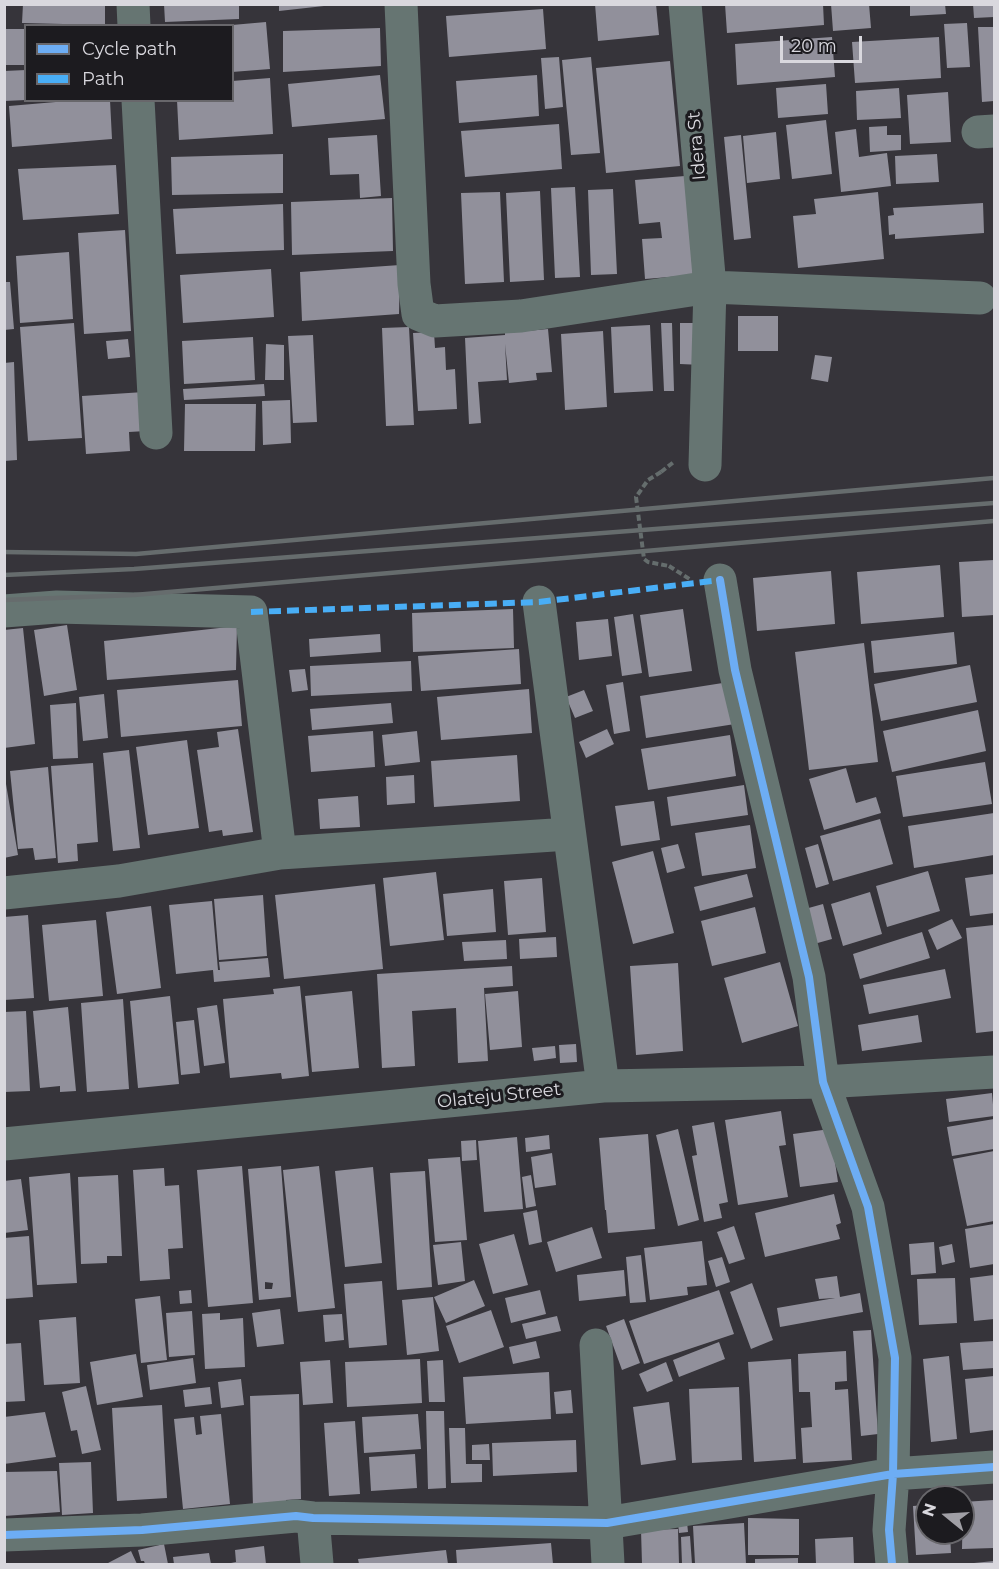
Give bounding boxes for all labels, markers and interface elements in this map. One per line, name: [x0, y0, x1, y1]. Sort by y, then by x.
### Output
legend: [24, 24, 234, 102]
scale bar: [783, 24, 866, 62]
text: 20 m: [791, 35, 837, 57]
text: Cycle path: [82, 38, 177, 60]
text: Path: [82, 68, 125, 90]
street label: Idera St: [683, 111, 711, 181]
street label: Olateju Street: [436, 1079, 562, 1113]
north arrow: [915, 1485, 975, 1545]
text: N: [918, 1501, 940, 1519]

